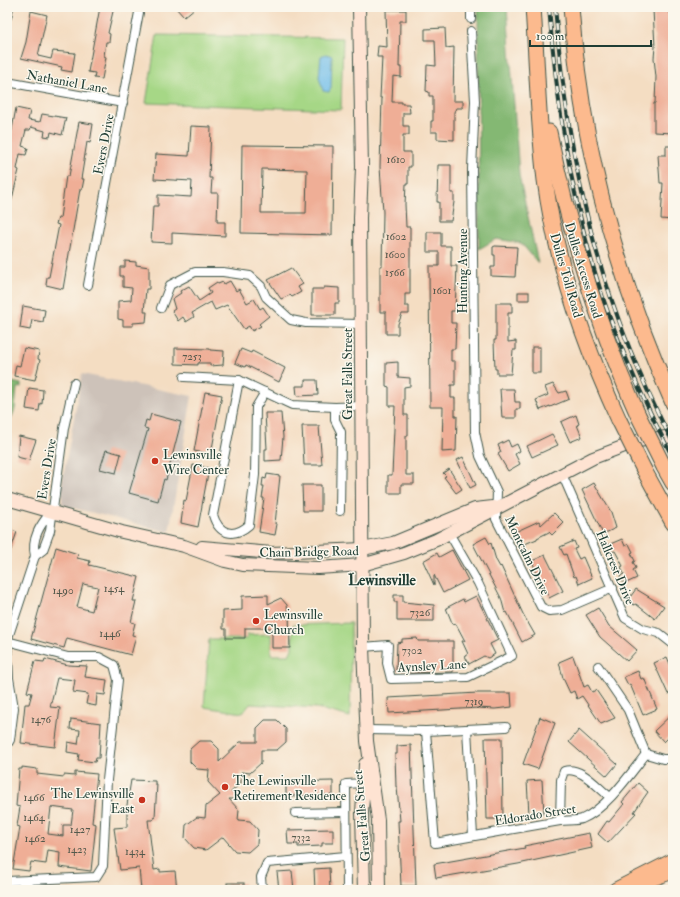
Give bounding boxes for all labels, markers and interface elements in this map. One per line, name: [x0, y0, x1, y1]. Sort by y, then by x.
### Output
scale bar: [530, 22, 651, 48]
text: 100 m: [536, 29, 565, 44]
street label: Nathaniel Lane: [25, 67, 109, 97]
street label: Evers Drive: [90, 112, 118, 176]
house number: 1610: [387, 153, 406, 166]
street label: Dulles Access Road: [561, 220, 605, 321]
street label: Hunting Avenue: [455, 228, 471, 314]
house number: 1602: [386, 230, 407, 243]
street label: Dulles Toll Road: [546, 231, 586, 320]
house number: 1600: [385, 248, 406, 261]
house number: 1566: [385, 266, 406, 279]
house number: 1601: [433, 284, 452, 297]
street label: Great Falls Street: [340, 328, 356, 420]
house number: 7253: [182, 350, 202, 363]
street label: Evers Drive: [34, 437, 60, 501]
place label: Lewinsville Wire Center: [162, 447, 229, 478]
marker: Lewinsville Wire Center: [150, 456, 160, 466]
street label: Montcalm Drive: [501, 513, 553, 598]
street label: Hallcrest Drive: [592, 528, 638, 608]
street label: Chain Bridge Road: [259, 543, 359, 561]
district label: Lewinsville: [348, 571, 417, 590]
house number: 1454: [104, 582, 125, 595]
house number: 1490: [52, 584, 74, 597]
house number: 7326: [410, 606, 432, 619]
place label: Lewinsville Church: [264, 607, 323, 638]
marker: Lewinsville Church: [251, 616, 261, 626]
house number: 1446: [99, 627, 122, 640]
house number: 7302: [402, 644, 423, 657]
street label: Aynsley Lane: [396, 656, 467, 677]
house number: 7319: [465, 695, 483, 708]
house number: 1476: [31, 713, 53, 726]
street label: Great Falls Street: [350, 769, 374, 862]
place label: The Lewinsville Retirement Residence: [233, 773, 347, 804]
marker: The Lewinsville Retirement Residence: [220, 782, 230, 792]
place label: The Lewinsville East: [51, 786, 135, 817]
house number: 1466: [24, 791, 46, 804]
marker: The Lewinsville East: [137, 795, 147, 805]
street label: Eldorado Street: [493, 801, 577, 829]
house number: 1464: [23, 811, 46, 824]
house number: 1427: [70, 823, 90, 836]
house number: 7332: [291, 831, 311, 844]
house number: 1462: [25, 832, 46, 845]
house number: 1423: [67, 843, 87, 856]
house number: 1434: [125, 845, 146, 858]

